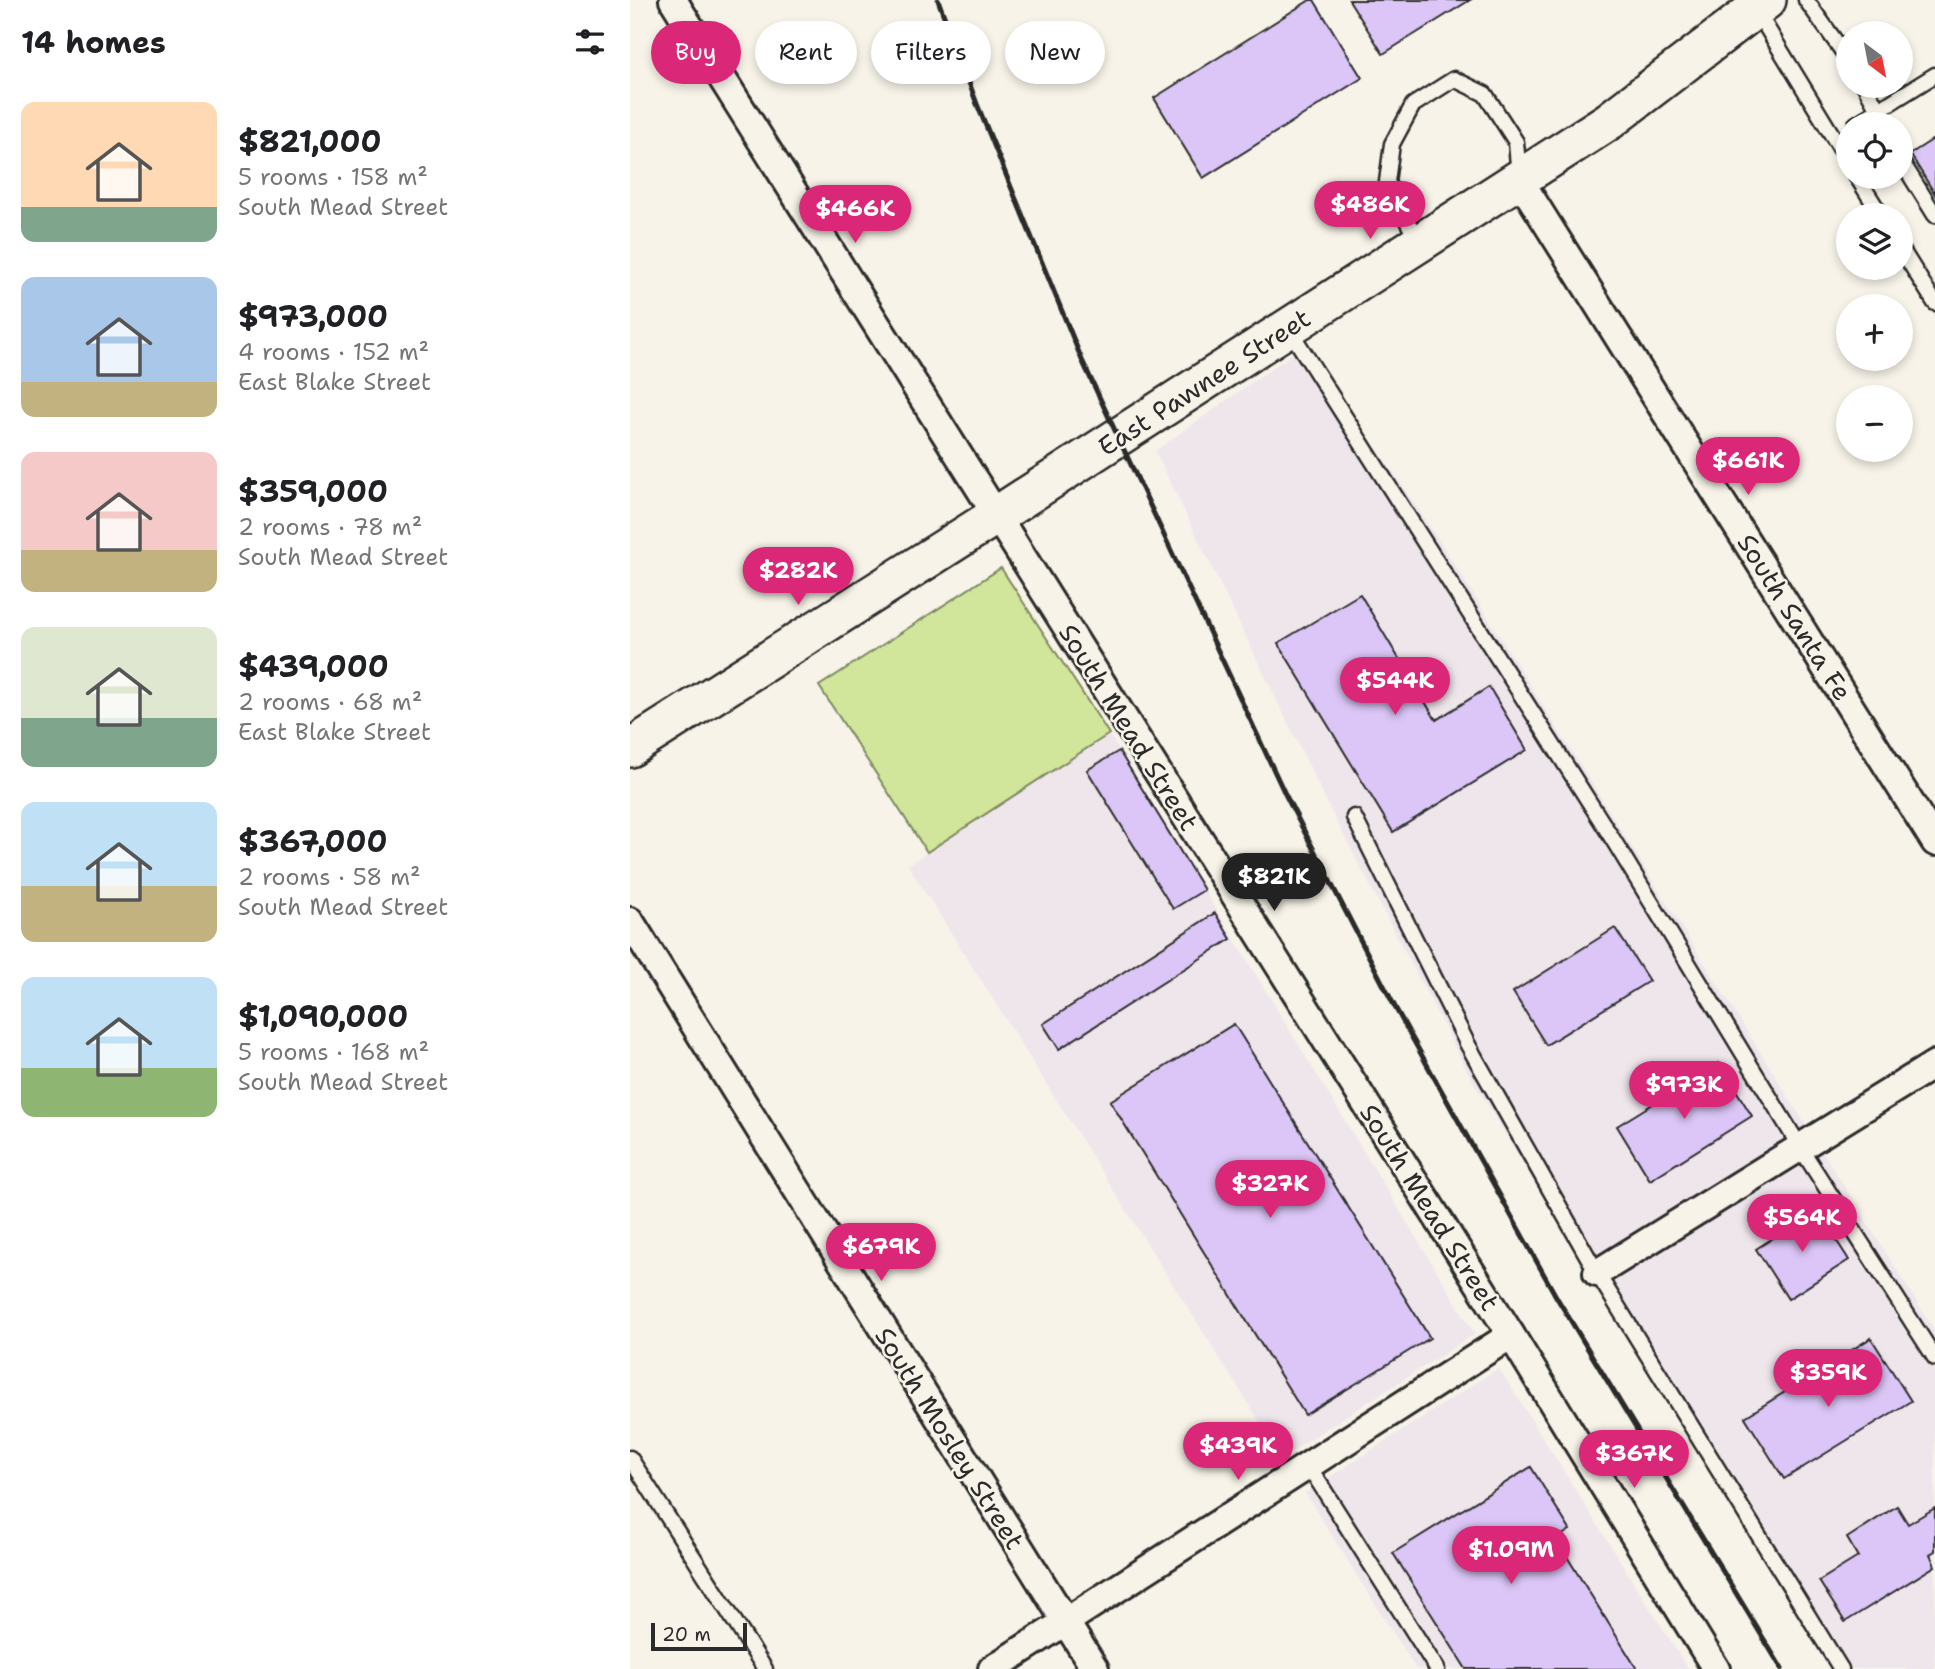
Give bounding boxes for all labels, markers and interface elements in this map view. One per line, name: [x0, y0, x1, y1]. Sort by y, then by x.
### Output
chip: Buy: [651, 21, 741, 84]
chip: Rent: [755, 21, 857, 84]
chip: Filters: [871, 21, 991, 84]
chip: New: [1005, 21, 1105, 84]
north arrow: [1836, 21, 1913, 98]
map controls: [1836, 21, 1913, 462]
text: 14 homes: [21, 22, 166, 63]
icon: filters: [571, 23, 609, 61]
button: locate: [1836, 112, 1913, 189]
text: $821,000: [238, 121, 381, 162]
icon: home: [77, 130, 161, 214]
text: 5 rooms · 158 m²: [238, 162, 428, 192]
pin: $486K: [1321, 182, 1419, 241]
pin: $466K: [806, 186, 904, 245]
text: $486K: [1330, 189, 1410, 219]
text: South Mead Street: [238, 192, 448, 222]
text: $466K: [815, 193, 895, 223]
button: layers: [1836, 203, 1913, 280]
button: +: [1836, 294, 1913, 371]
text: $973,000: [238, 296, 388, 337]
street label: East Pawnee Street: [1091, 300, 1317, 464]
icon: home: [77, 305, 161, 389]
text: 4 rooms · 152 m²: [238, 337, 429, 367]
text: East Blake Street: [238, 367, 431, 397]
button: −: [1836, 385, 1913, 462]
pin: $661K: [1699, 438, 1797, 497]
text: $661K: [1712, 445, 1784, 475]
text: $359,000: [238, 471, 388, 512]
icon: home: [77, 480, 161, 564]
text: 2 rooms · 78 m²: [238, 512, 422, 542]
street label: South Santa Fe: [1730, 527, 1860, 707]
text: South Mead Street: [238, 542, 448, 572]
pin: $282K: [749, 548, 847, 607]
text: $282K: [759, 555, 837, 585]
street label: South Mead Street: [1051, 617, 1207, 837]
text: $439,000: [238, 646, 389, 687]
icon: home: [77, 655, 161, 739]
pin: $544K: [1346, 658, 1444, 717]
text: $544K: [1356, 665, 1434, 695]
text: 2 rooms · 68 m²: [238, 687, 422, 717]
text: East Blake Street: [238, 717, 431, 747]
text: $367,000: [238, 821, 387, 862]
icon: home: [77, 830, 161, 914]
pin: $821K: [1225, 853, 1323, 913]
text: $821K: [1238, 861, 1310, 891]
text: 2 rooms · 58 m²: [238, 862, 421, 892]
text: South Mead Street: [238, 892, 448, 922]
text: $1,090,000: [238, 996, 408, 1037]
icon: home: [77, 1005, 161, 1089]
text: 5 rooms · 168 m²: [238, 1037, 429, 1067]
pin: $973K: [1635, 1062, 1733, 1121]
text: South Mead Street: [238, 1067, 448, 1097]
text: $973K: [1645, 1069, 1723, 1099]
street label: South Mead Street: [1352, 1097, 1508, 1317]
pin: $327K: [1221, 1160, 1319, 1220]
text: $327K: [1231, 1168, 1309, 1198]
pin: $564K: [1753, 1194, 1851, 1254]
text: $564K: [1763, 1202, 1841, 1232]
pin: $679K: [832, 1224, 930, 1283]
text: $679K: [842, 1231, 920, 1261]
street label: South Mosley Street: [867, 1320, 1033, 1556]
pin: $359K: [1779, 1350, 1877, 1409]
text: $359K: [1789, 1357, 1867, 1387]
pin: $439K: [1189, 1422, 1287, 1482]
text: $439K: [1199, 1430, 1277, 1460]
pin: $367K: [1585, 1430, 1683, 1490]
text: $367K: [1595, 1438, 1673, 1468]
pin: $1.09M: [1454, 1526, 1568, 1586]
text: $1.09M: [1468, 1534, 1554, 1564]
scale bar: [651, 1620, 747, 1652]
text: 20 m: [662, 1622, 711, 1647]

